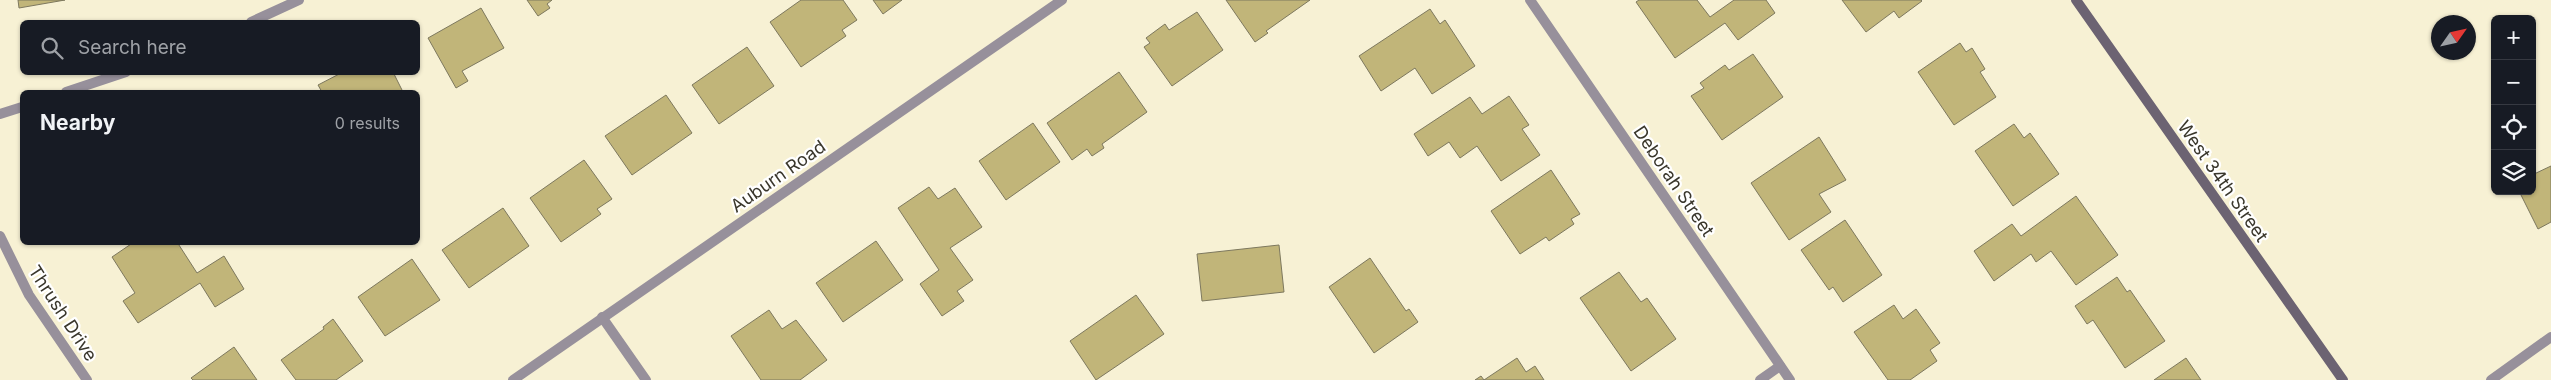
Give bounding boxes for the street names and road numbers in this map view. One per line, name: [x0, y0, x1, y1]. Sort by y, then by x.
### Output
street label: West 34th Street: [2173, 116, 2273, 246]
street label: Deborah Street: [1629, 122, 1719, 240]
street label: Auburn Road: [727, 136, 829, 216]
street label: Thrush Drive: [24, 261, 102, 365]

